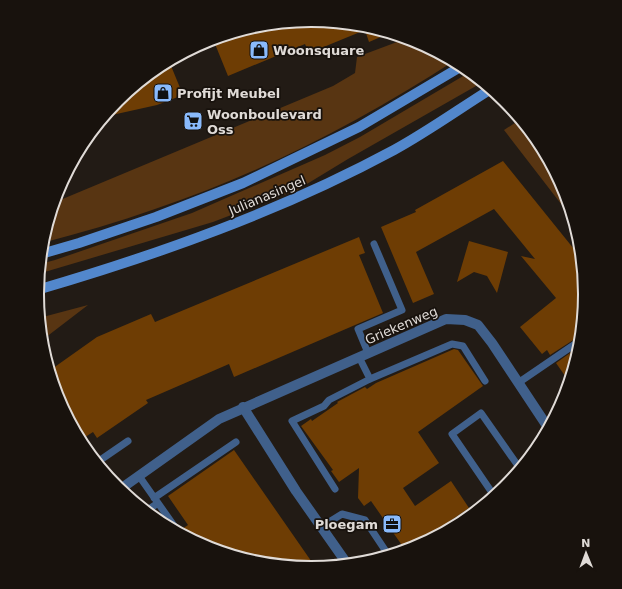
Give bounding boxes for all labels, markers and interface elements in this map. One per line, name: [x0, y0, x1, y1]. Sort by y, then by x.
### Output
shop icon: Woonsquare: [248, 39, 270, 61]
place label: Woonsquare: [273, 43, 364, 58]
shop icon: Profijt Meubel: [152, 82, 174, 104]
place label: Profijt Meubel: [177, 86, 280, 101]
place label: Woonboulevard Oss: [207, 107, 322, 137]
supermarket icon: Woonboulevard Oss: [182, 110, 204, 132]
street label: Julianasingel: [226, 173, 308, 219]
street label: Griekenweg: [363, 303, 440, 347]
office icon: Ploegam: [381, 513, 403, 535]
place label: Ploegam: [315, 517, 378, 532]
north arrow: [566, 533, 606, 573]
text: N: [581, 537, 591, 550]

